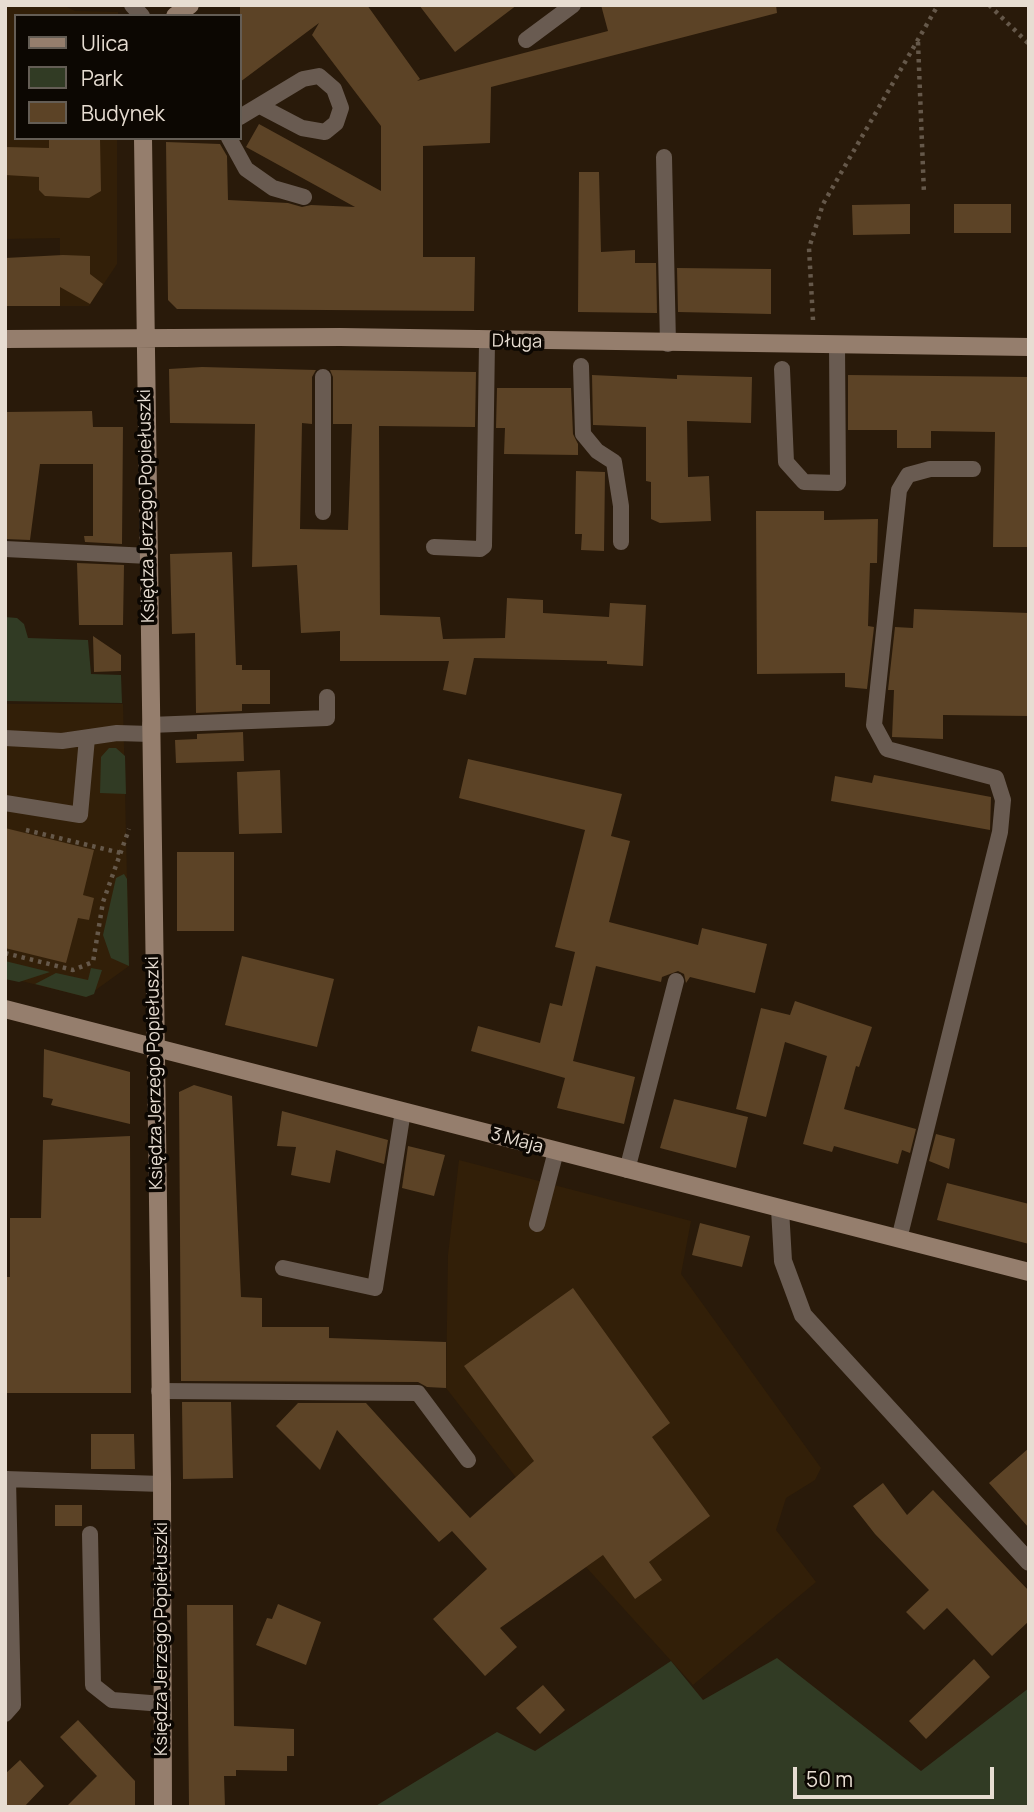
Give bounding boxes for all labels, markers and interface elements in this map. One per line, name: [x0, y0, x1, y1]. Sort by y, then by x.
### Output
legend: [14, 14, 242, 140]
text: Ulica: [81, 29, 129, 57]
text: Park: [81, 64, 123, 92]
text: Budynek: [81, 99, 165, 127]
street label: Długa: [492, 331, 542, 353]
street label: Księdza Jerzego Popiełuszki: [134, 389, 160, 623]
street label: Księdza Jerzego Popiełuszki: [142, 956, 168, 1190]
street label: 3 Maja: [489, 1124, 545, 1158]
street label: Księdza Jerzego Popiełuszki: [151, 1522, 173, 1756]
scale bar: [796, 1752, 997, 1796]
text: 50 m: [806, 1765, 853, 1793]

